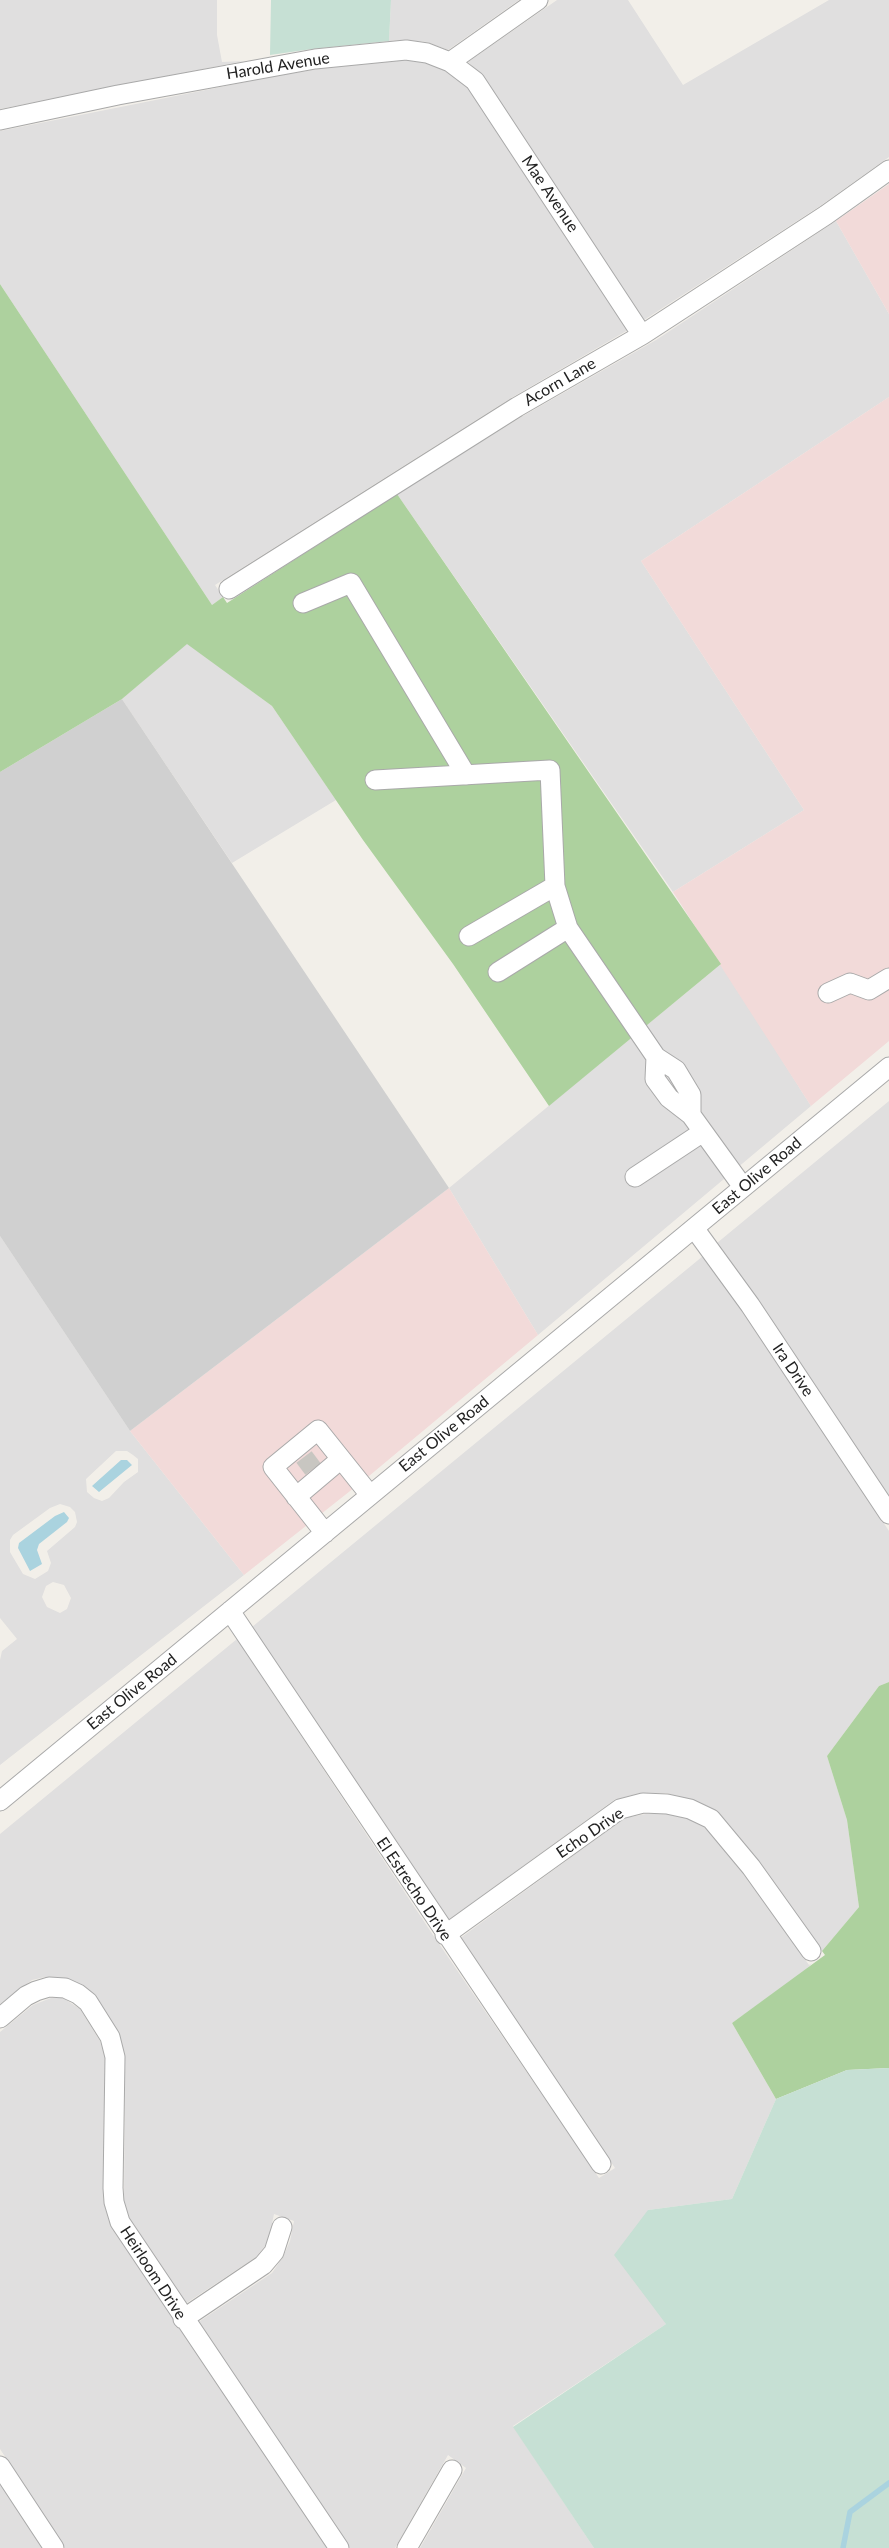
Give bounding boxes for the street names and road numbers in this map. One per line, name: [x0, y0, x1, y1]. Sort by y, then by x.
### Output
street label: Harold Avenue: [225, 48, 331, 84]
street label: Mae Avenue: [517, 152, 583, 236]
street label: Acorn Lane: [521, 354, 599, 410]
street label: East Olive Road: [709, 1133, 805, 1219]
street label: Ira Drive: [768, 1340, 818, 1400]
street label: East Olive Road: [395, 1392, 493, 1476]
street label: East Olive Road: [83, 1650, 181, 1734]
street label: Echo Drive: [553, 1804, 627, 1862]
street label: El Estrecho Drive: [372, 1834, 456, 1944]
street label: Heirloom Drive: [116, 2223, 190, 2323]

